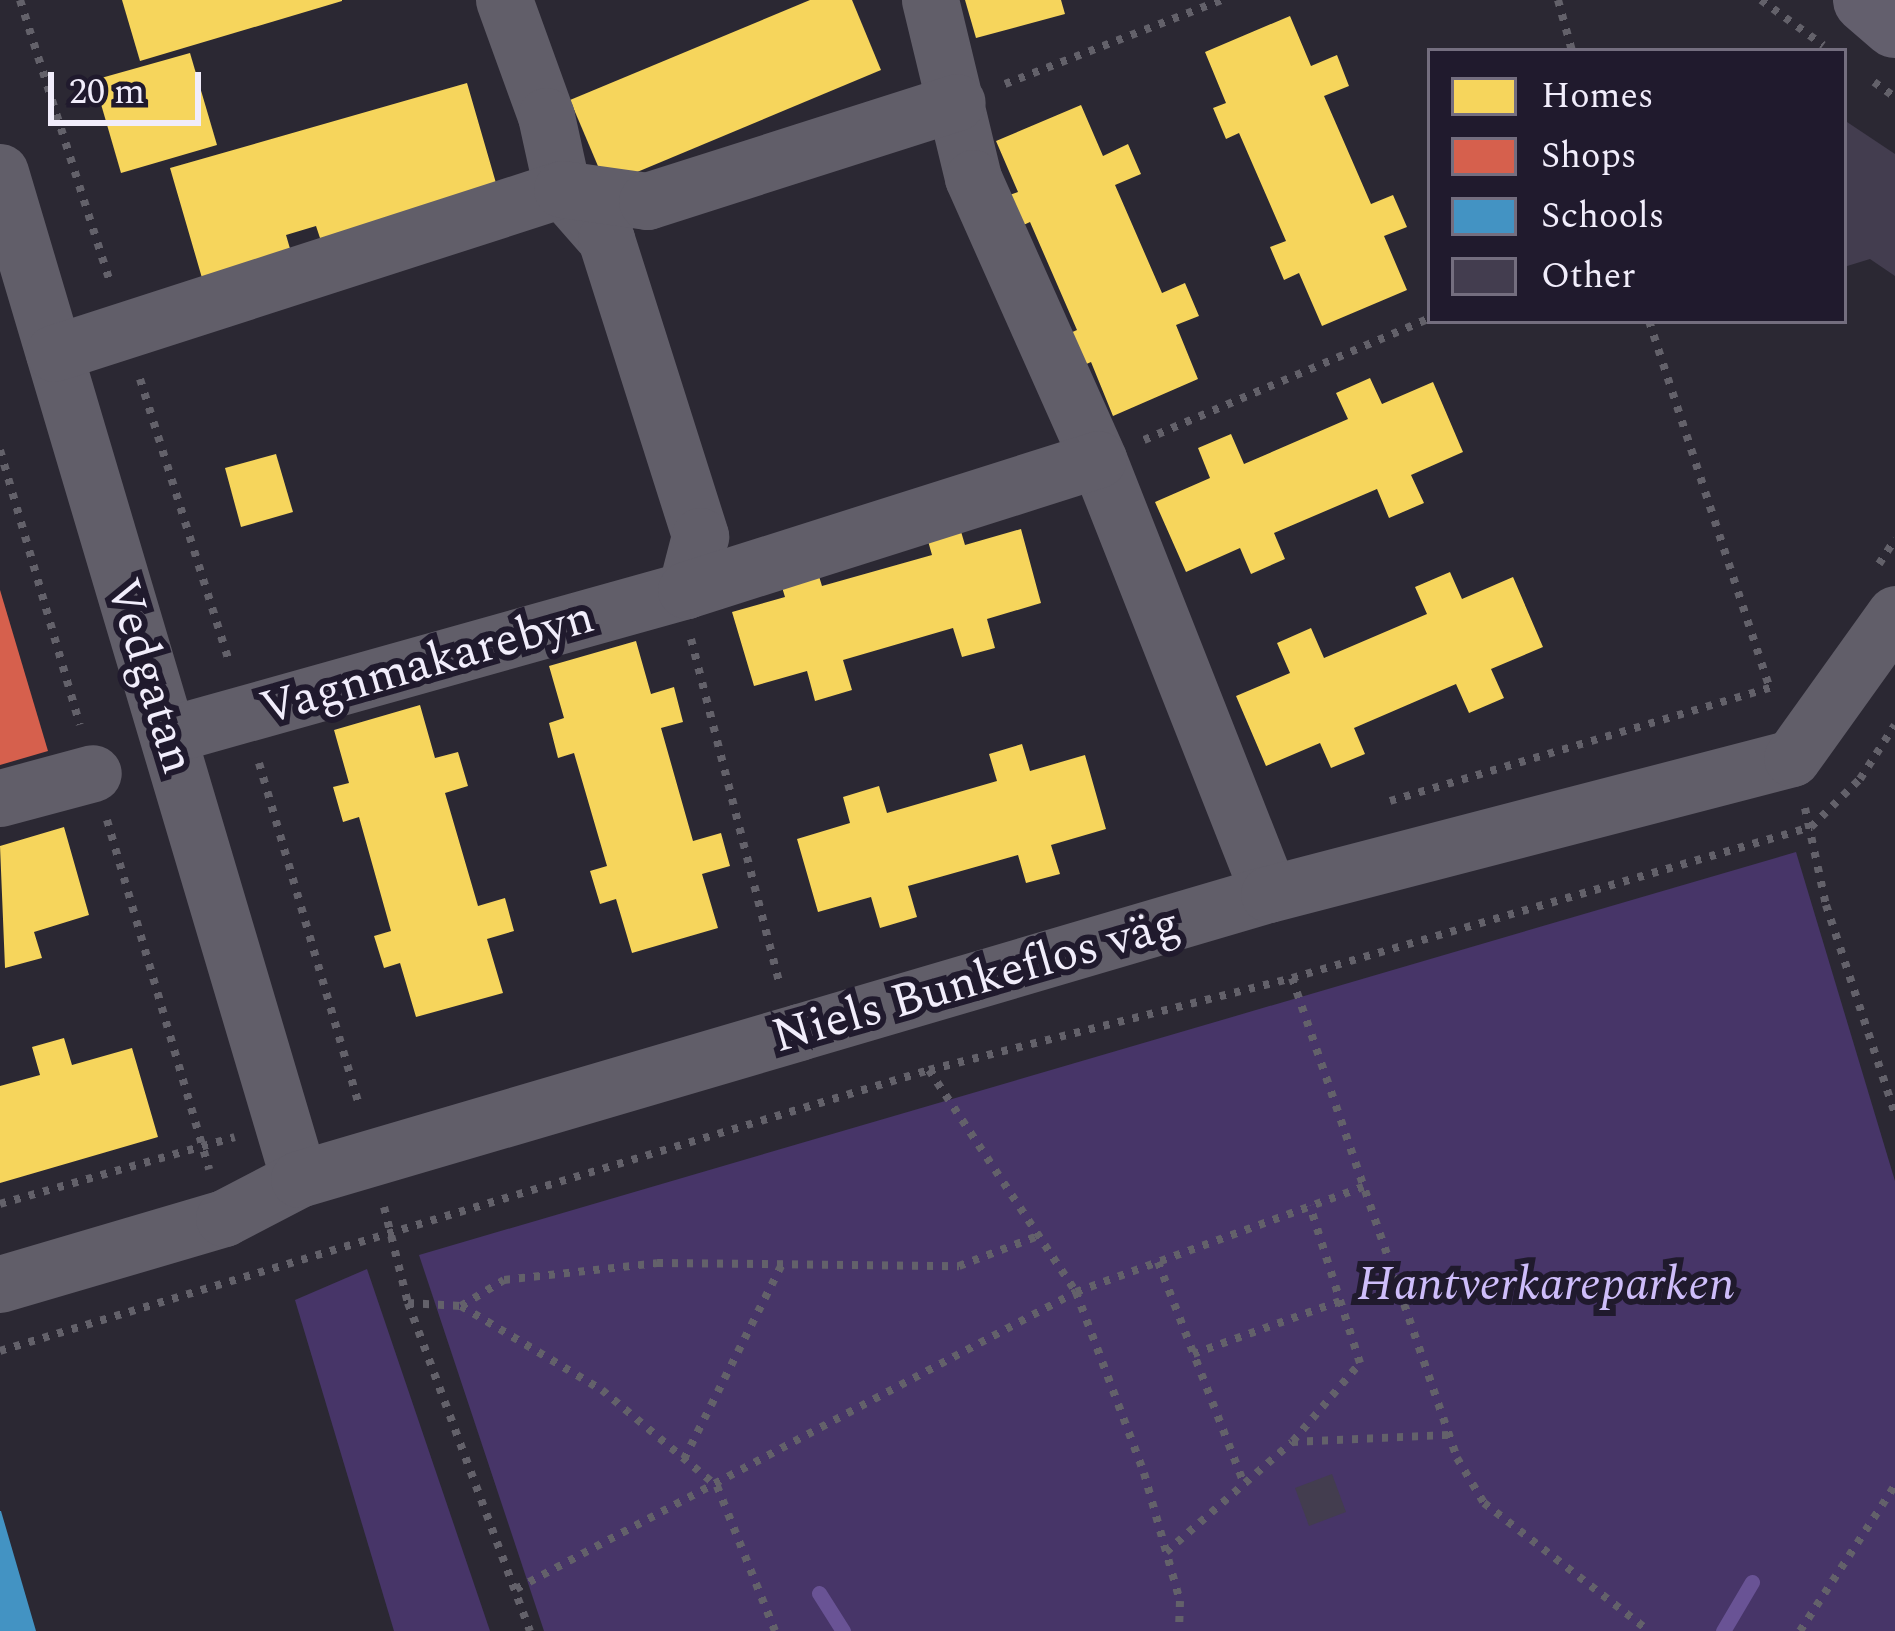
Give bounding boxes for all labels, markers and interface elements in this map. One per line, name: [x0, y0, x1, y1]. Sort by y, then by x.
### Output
scale bar: [54, 48, 207, 122]
legend: [1427, 48, 1847, 324]
text: 20 m: [69, 65, 145, 120]
text: Homes: [1541, 69, 1654, 124]
text: Shops: [1541, 129, 1636, 184]
text: Schools: [1541, 189, 1664, 244]
text: Other: [1541, 249, 1635, 304]
street label: Vedgatan: [93, 572, 207, 780]
street label: Vagnmakarebyn: [254, 588, 600, 738]
street label: Niels Bunkeflos väg: [766, 894, 1186, 1066]
park label: Hantverkareparken: [1357, 1256, 1735, 1314]

